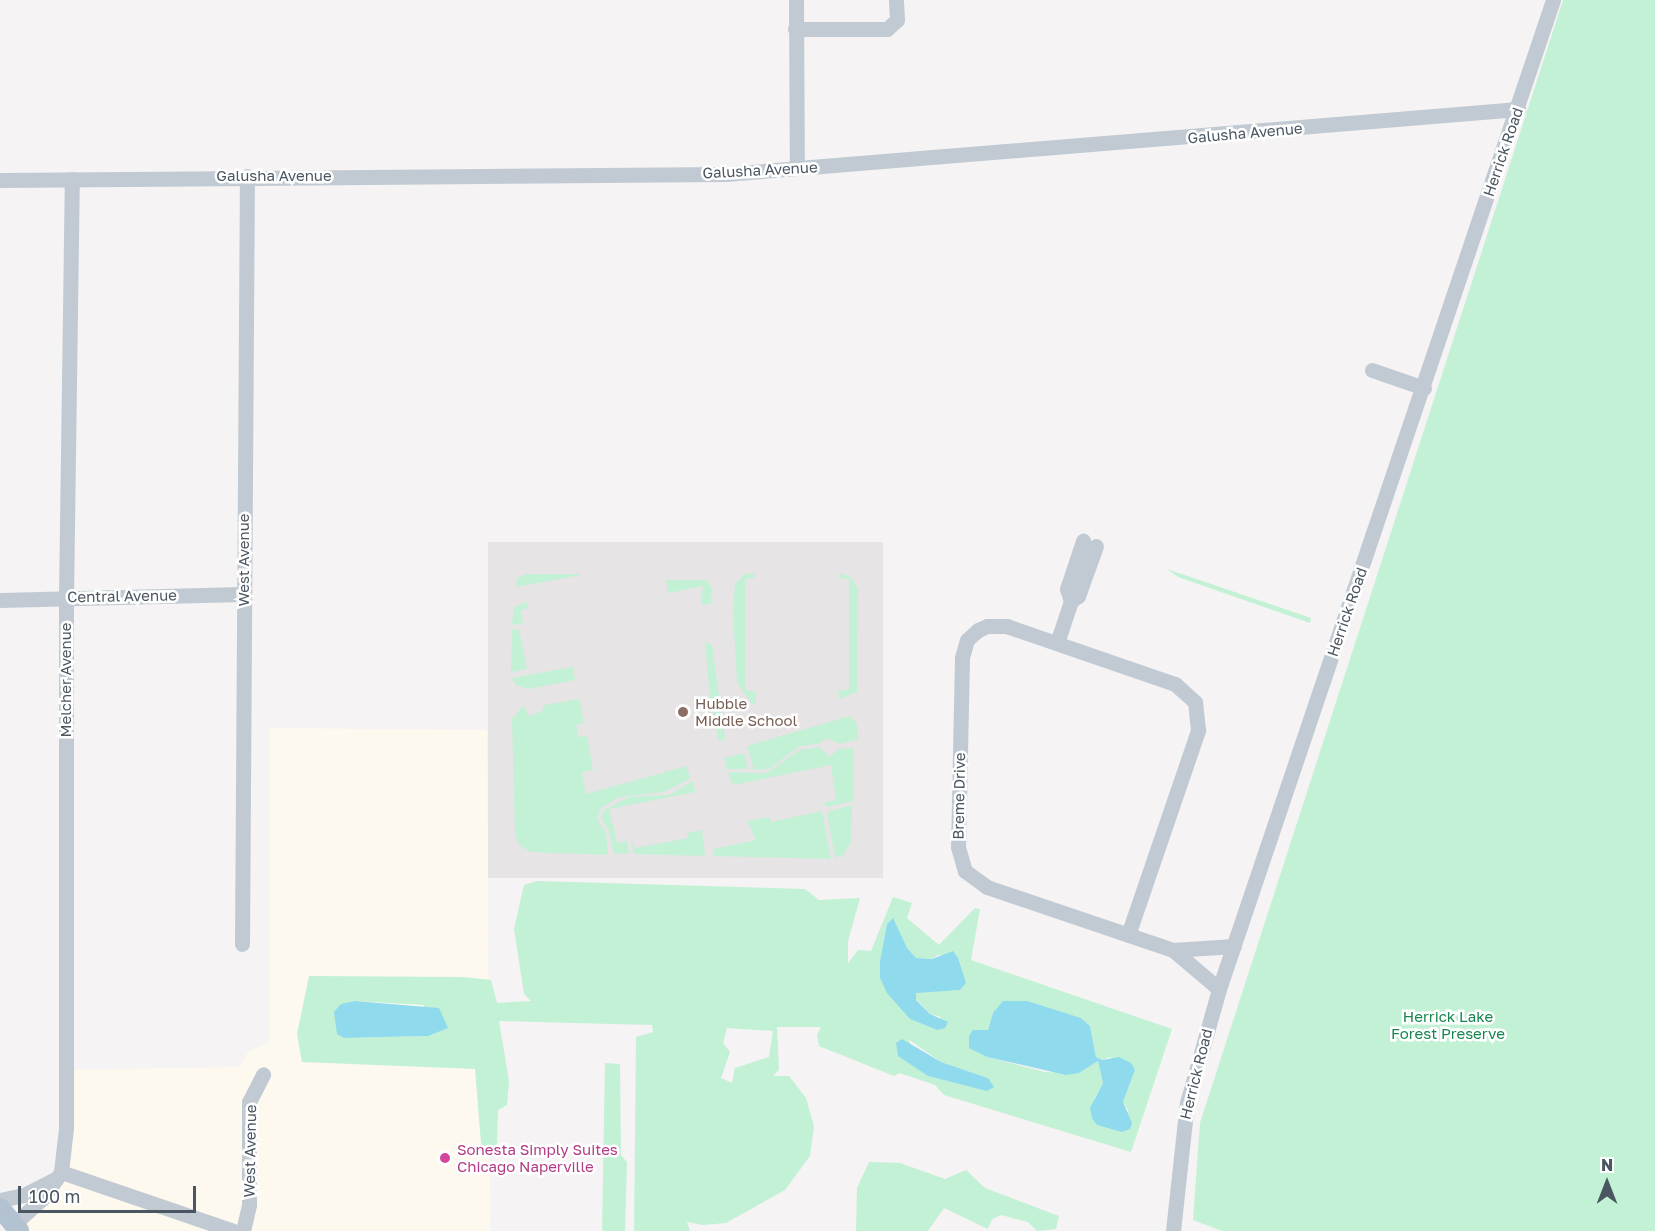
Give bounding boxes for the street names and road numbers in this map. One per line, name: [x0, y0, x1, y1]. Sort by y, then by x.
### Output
street label: Herrick Road: [1479, 105, 1527, 199]
street label: Galusha Avenue: [1187, 119, 1303, 147]
street label: Galusha Avenue: [702, 158, 818, 182]
street label: Galusha Avenue: [216, 167, 332, 185]
street label: West Avenue: [235, 513, 253, 607]
street label: Herrick Road: [1323, 565, 1371, 659]
street label: Central Avenue: [67, 586, 177, 606]
street label: Melcher Avenue: [57, 623, 75, 737]
street label: Breme Drive: [949, 752, 969, 840]
street label: Herrick Road: [1176, 1027, 1216, 1121]
street label: West Avenue: [240, 1104, 260, 1198]

